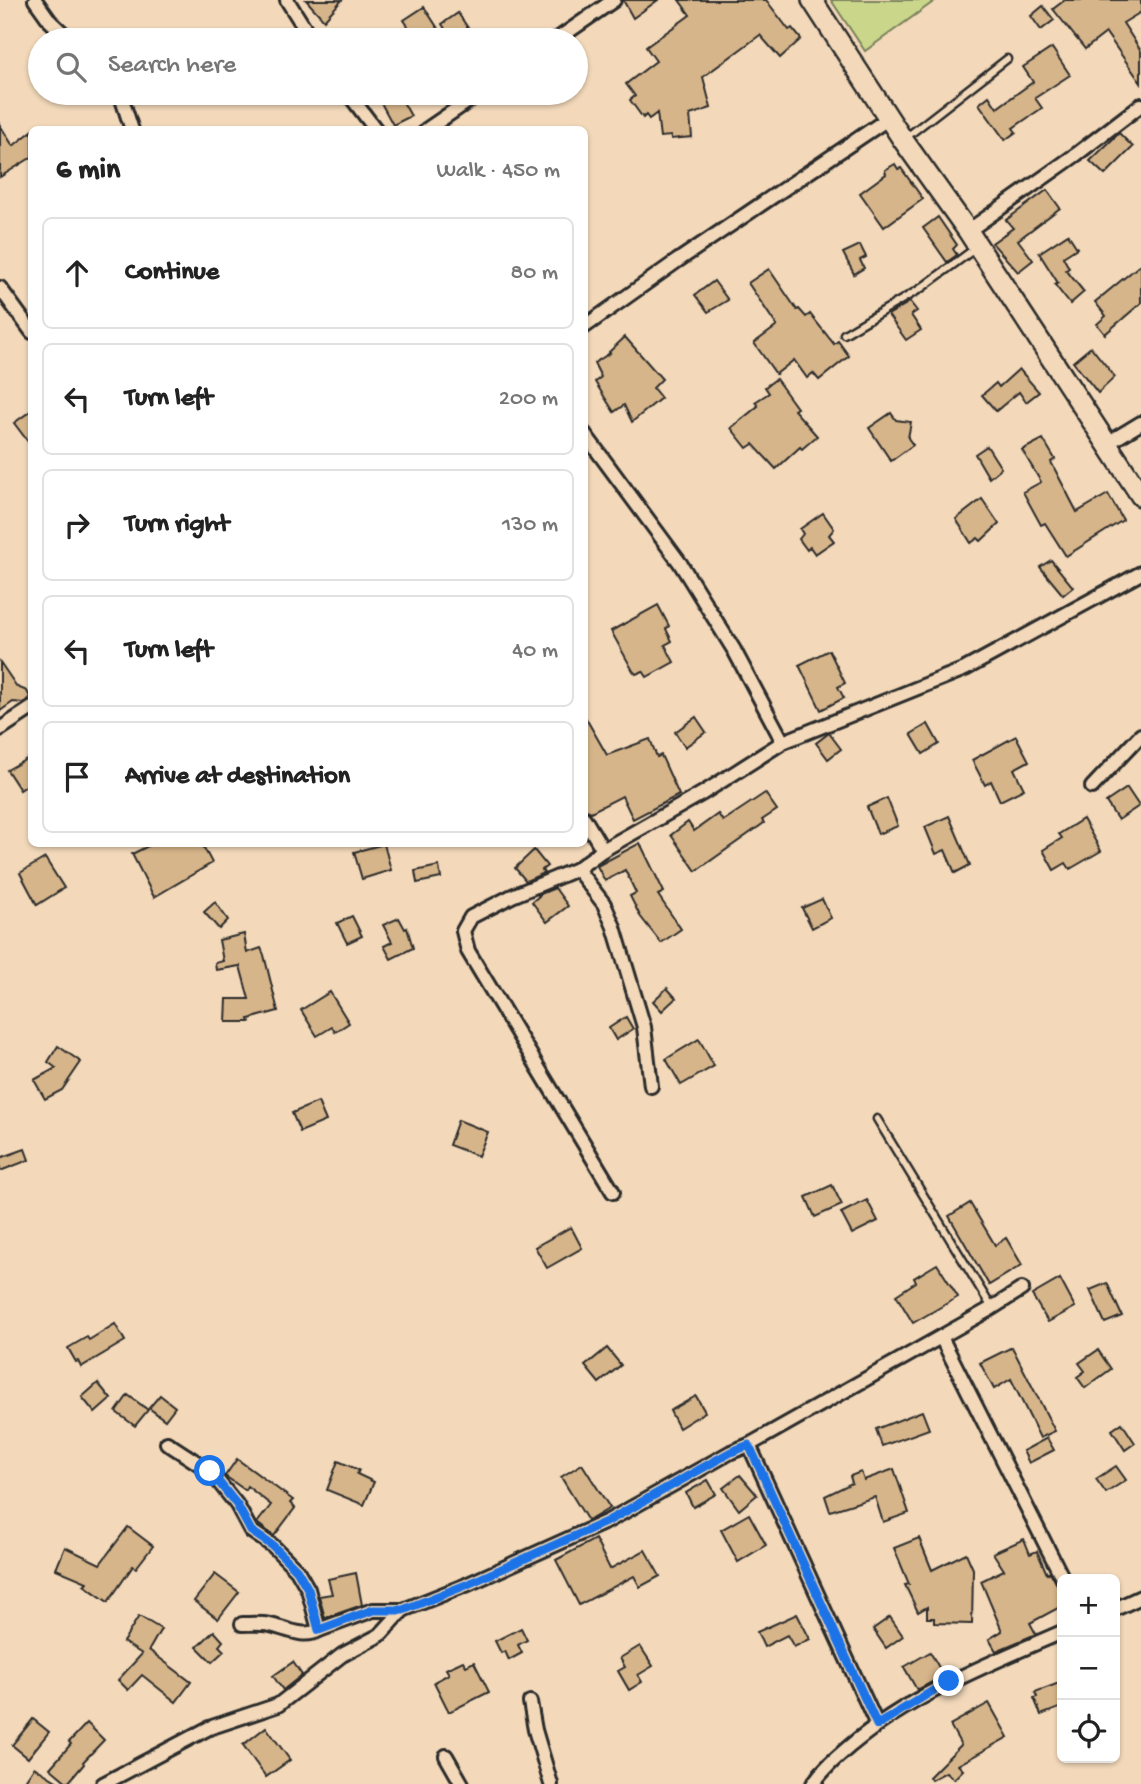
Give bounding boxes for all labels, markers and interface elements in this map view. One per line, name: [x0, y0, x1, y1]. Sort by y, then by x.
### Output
search box: [28, 28, 588, 105]
icon: search: [52, 48, 90, 86]
text: Search here: [108, 51, 236, 82]
text: 6 min: [56, 154, 120, 189]
text: Walk · 450 m: [436, 158, 560, 185]
icon: ahead: [58, 254, 96, 292]
text: Continue: [125, 258, 219, 289]
text: 80 m: [511, 260, 558, 287]
icon: left: [58, 380, 96, 418]
text: Turn left: [125, 384, 213, 415]
text: 200 m: [499, 386, 558, 413]
icon: right: [58, 506, 96, 544]
text: Turn right: [125, 510, 229, 541]
text: 130 m: [502, 512, 558, 539]
icon: left: [58, 632, 96, 670]
text: Turn left: [125, 636, 213, 667]
text: 40 m: [512, 638, 558, 665]
icon: arrive: [58, 758, 96, 796]
text: Arrive at destination: [125, 762, 350, 793]
route start: [194, 1455, 225, 1486]
map controls: [1057, 1574, 1120, 1763]
button: +: [1057, 1574, 1120, 1637]
button: −: [1057, 1637, 1120, 1700]
route end: [933, 1665, 964, 1696]
button: locate: [1057, 1700, 1120, 1763]

